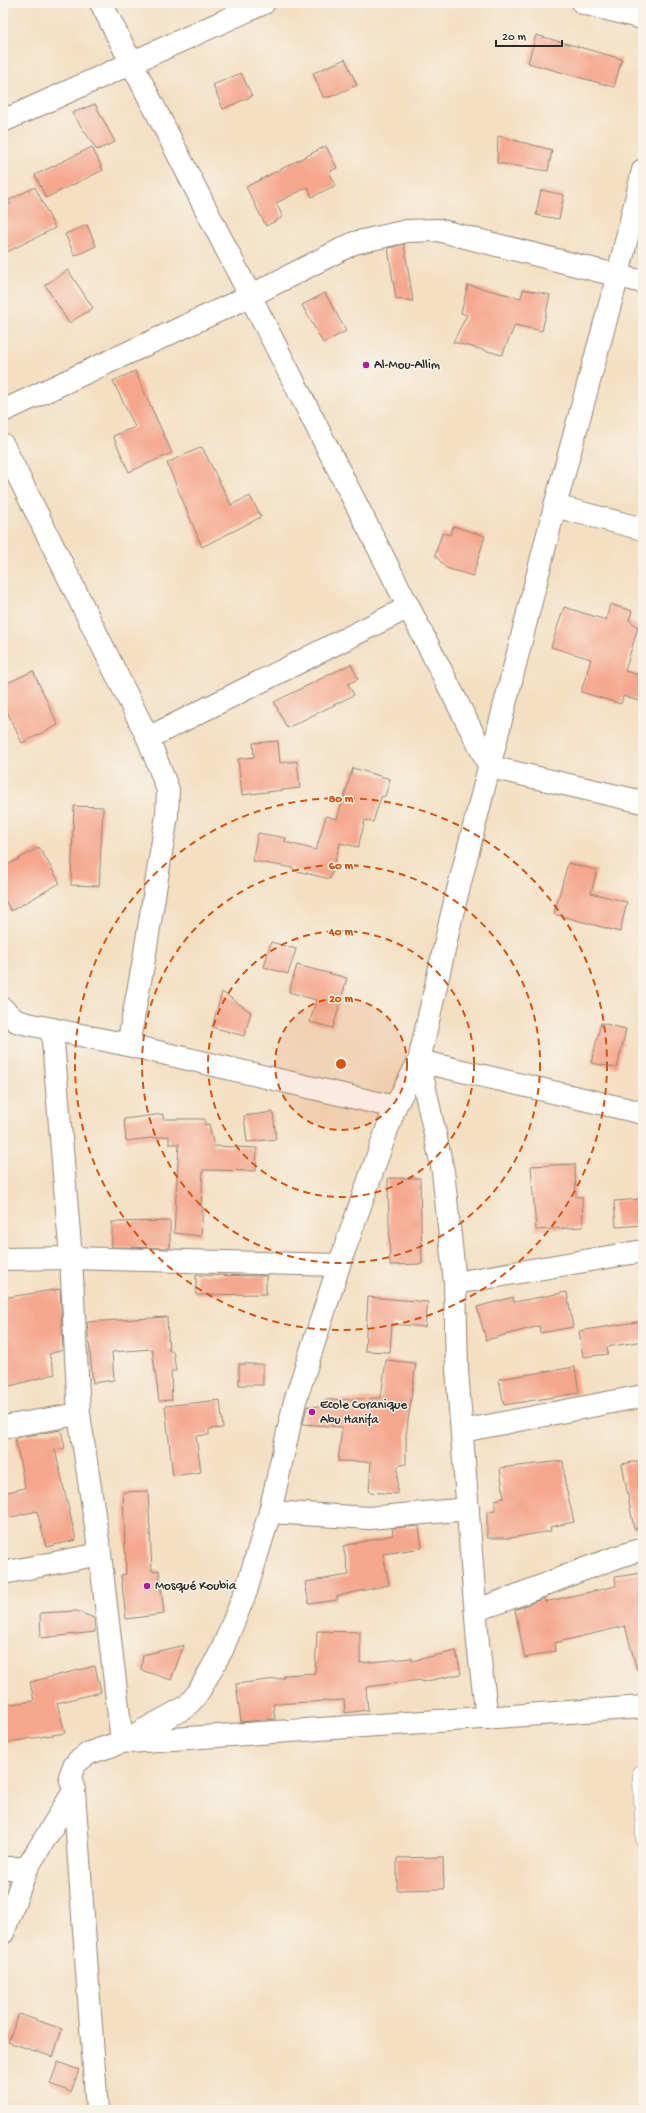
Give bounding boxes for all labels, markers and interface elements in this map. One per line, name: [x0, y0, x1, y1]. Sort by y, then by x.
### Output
scale bar: [496, 22, 562, 48]
text: 20 m: [502, 31, 527, 45]
place label: Al-Mou-Allim: [374, 358, 440, 373]
marker: Al-Mou-Allim: [361, 360, 371, 370]
text: 80 m: [329, 793, 354, 807]
text: 60 m: [329, 860, 354, 874]
text: 40 m: [328, 926, 353, 940]
text: 20 m: [329, 993, 354, 1007]
centre of rings: [334, 1057, 348, 1071]
place label: Ecole Coranique Abu Hanifa: [320, 1398, 407, 1428]
marker: Ecole Coranique Abu Hanifa: [307, 1407, 317, 1417]
place label: Mosqué Koubia: [155, 1579, 237, 1594]
marker: Mosqué Koubia: [142, 1581, 152, 1591]

